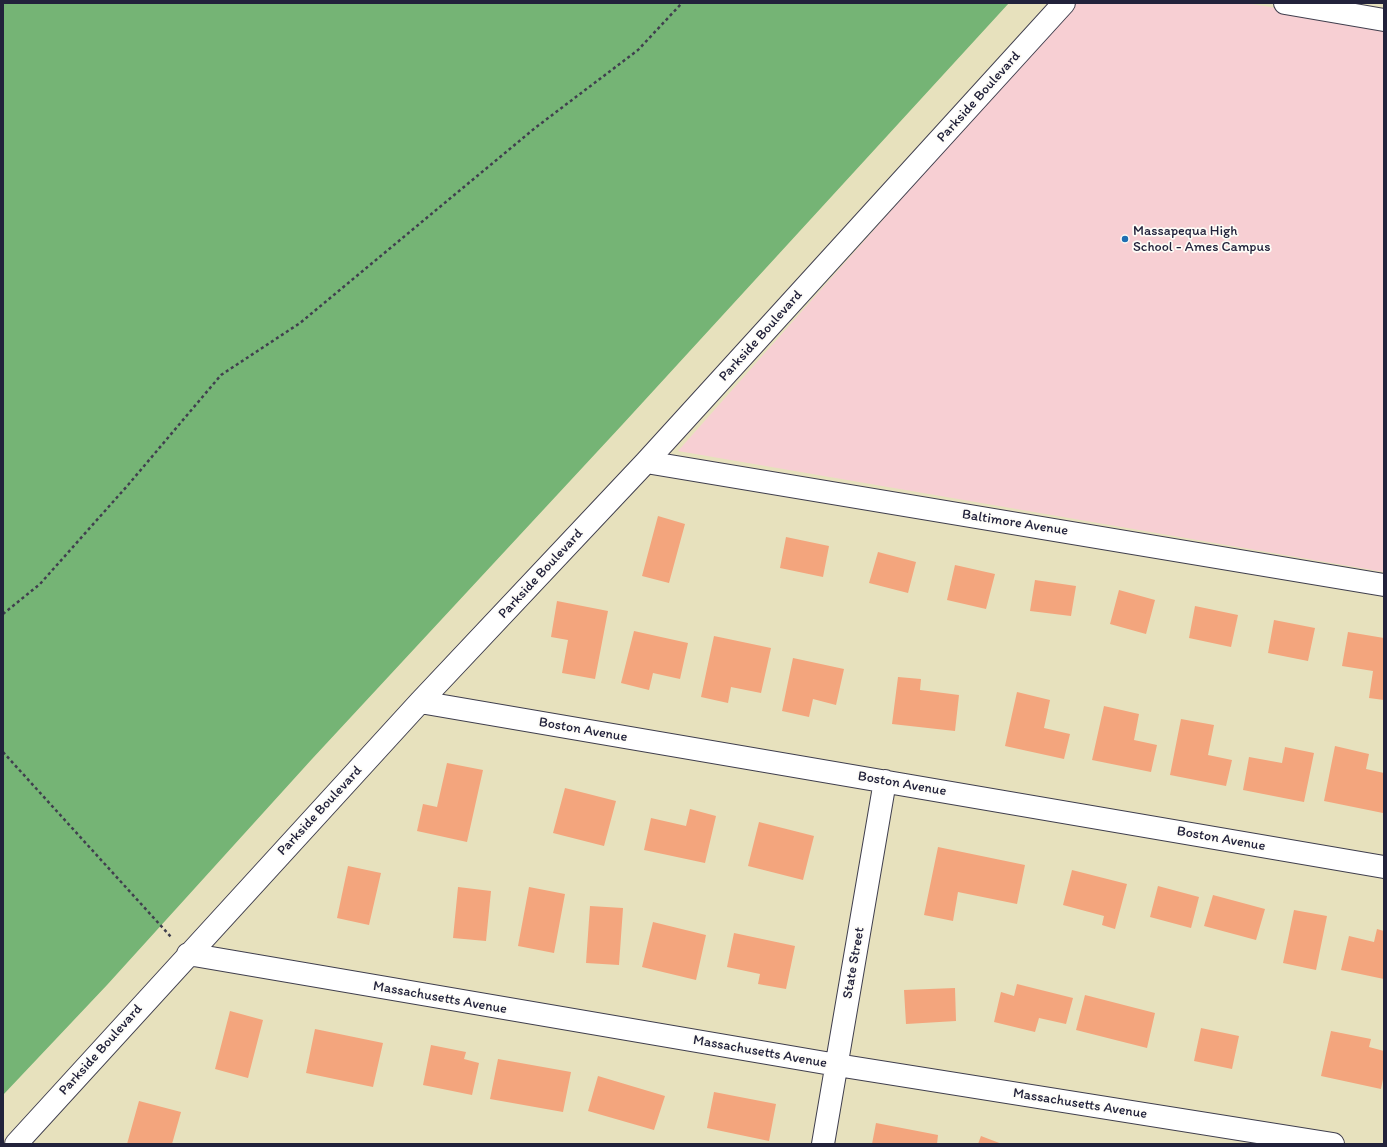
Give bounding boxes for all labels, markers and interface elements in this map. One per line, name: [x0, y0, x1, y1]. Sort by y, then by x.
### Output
street label: Parkside Boulevard: [934, 48, 1024, 146]
place label: Massapequa High School - Ames Campus: [1133, 223, 1270, 256]
marker: Massapequa High School - Ames Campus: [1120, 234, 1130, 244]
street label: Parkside Boulevard: [716, 287, 806, 385]
street label: Baltimore Avenue: [961, 506, 1069, 540]
street label: Parkside Boulevard: [495, 526, 587, 622]
street label: Boston Avenue: [537, 714, 629, 746]
street label: Parkside Boulevard: [274, 763, 366, 859]
street label: Boston Avenue: [856, 768, 948, 800]
street label: Boston Avenue: [1175, 823, 1267, 855]
street label: State Street: [839, 926, 869, 1000]
street label: Massachusetts Avenue: [372, 978, 508, 1018]
street label: Parkside Boulevard: [56, 1001, 146, 1099]
street label: Massachusetts Avenue: [692, 1032, 828, 1072]
street label: Massachusetts Avenue: [1012, 1085, 1148, 1123]

